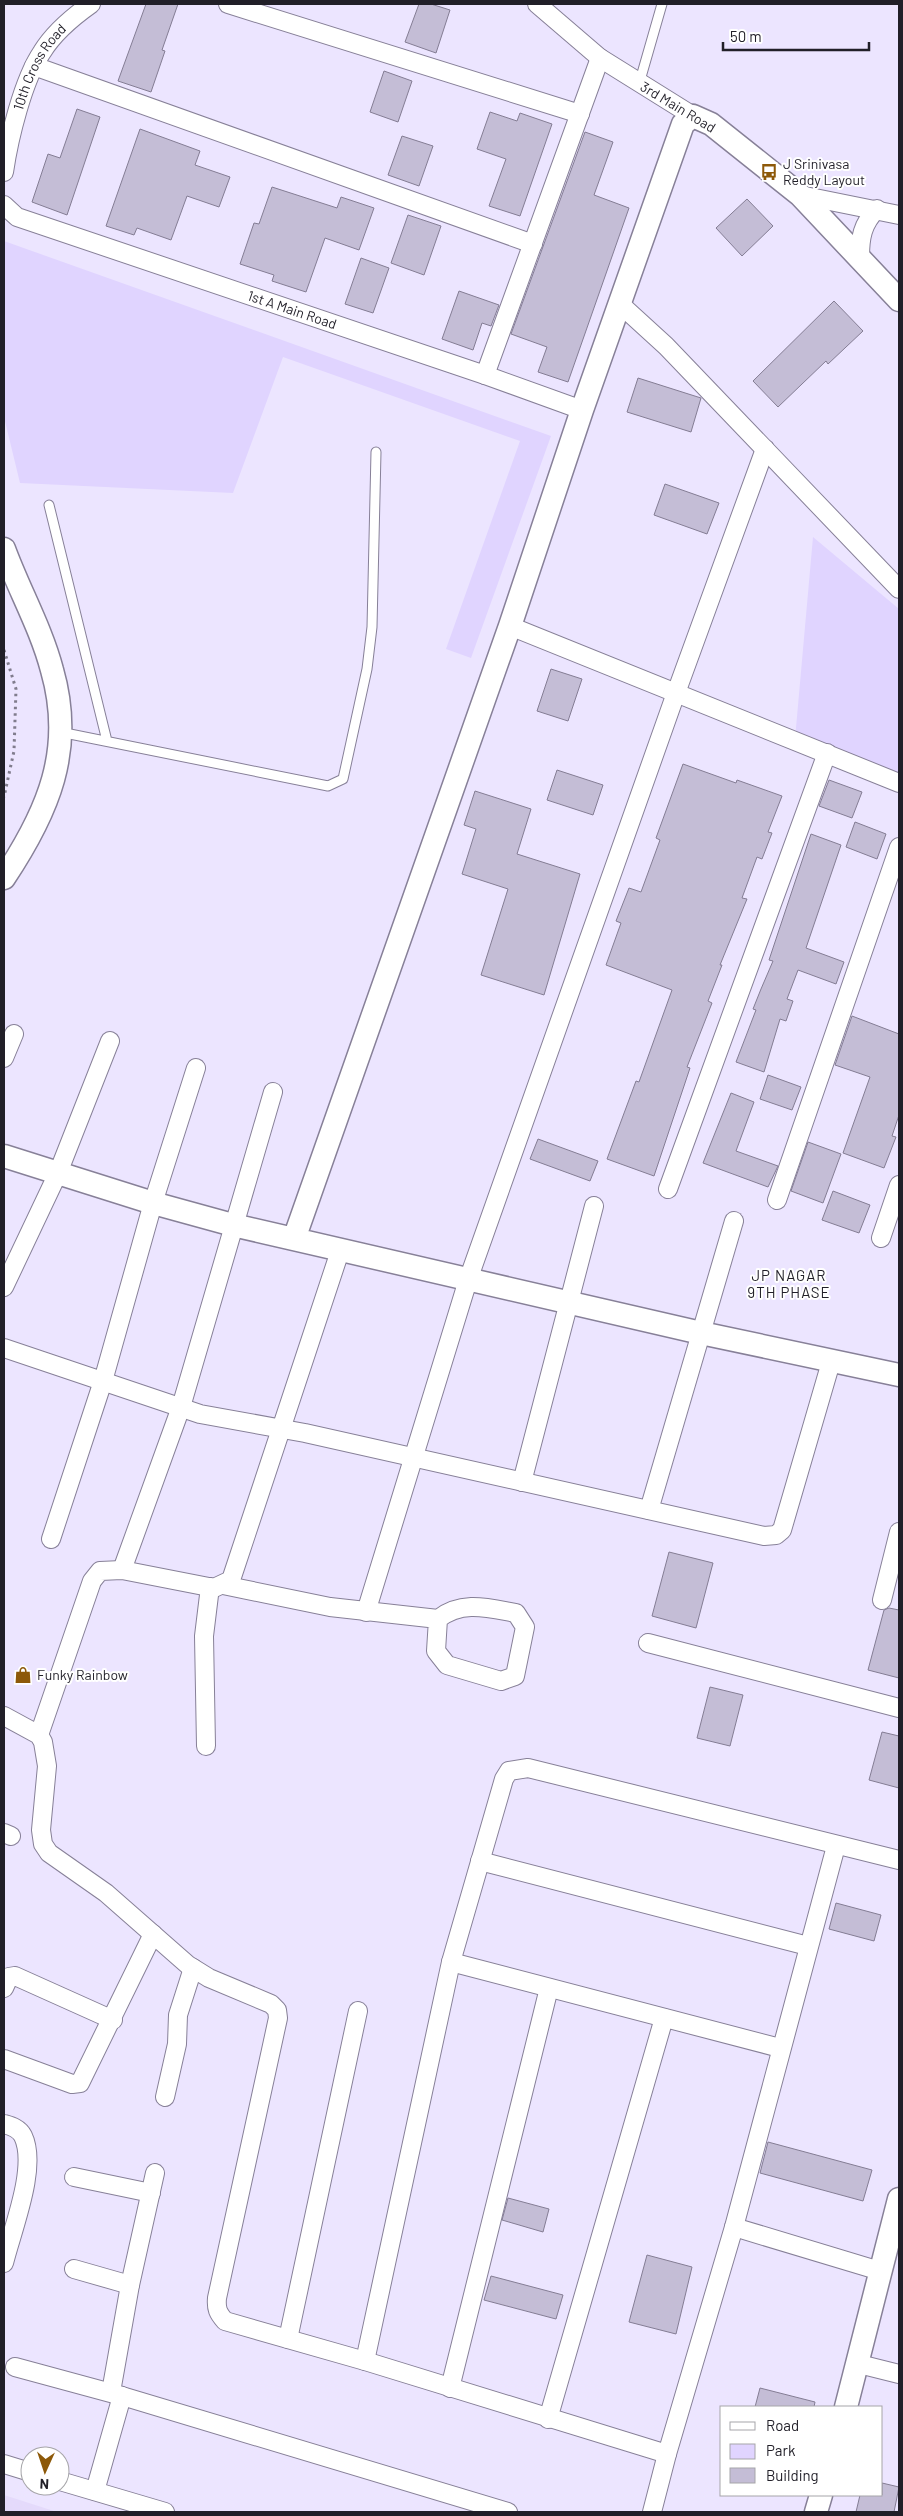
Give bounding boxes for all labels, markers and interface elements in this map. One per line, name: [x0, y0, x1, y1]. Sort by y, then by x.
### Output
street label: 10th Cross Road: [9, 20, 69, 112]
scale bar: [723, 20, 869, 52]
text: 50 m: [730, 27, 762, 45]
street label: 3rd Main Road: [638, 77, 719, 136]
place label: J Srinivasa Reddy Layout: [783, 155, 865, 188]
bus stop icon: J Srinivasa Reddy Layout: [759, 162, 779, 182]
street label: 1st A Main Road: [245, 286, 339, 332]
district label: JP NAGAR 9TH PHASE: [747, 1266, 831, 1301]
shop icon: Funky Rainbow: [13, 1665, 33, 1685]
place label: Funky Rainbow: [37, 1666, 128, 1683]
legend: [720, 2406, 883, 2496]
text: Road: [766, 2416, 799, 2434]
text: Park: [766, 2441, 796, 2459]
north arrow: [20, 2446, 70, 2496]
text: Building: [766, 2466, 819, 2484]
text: N: [39, 2476, 49, 2493]

